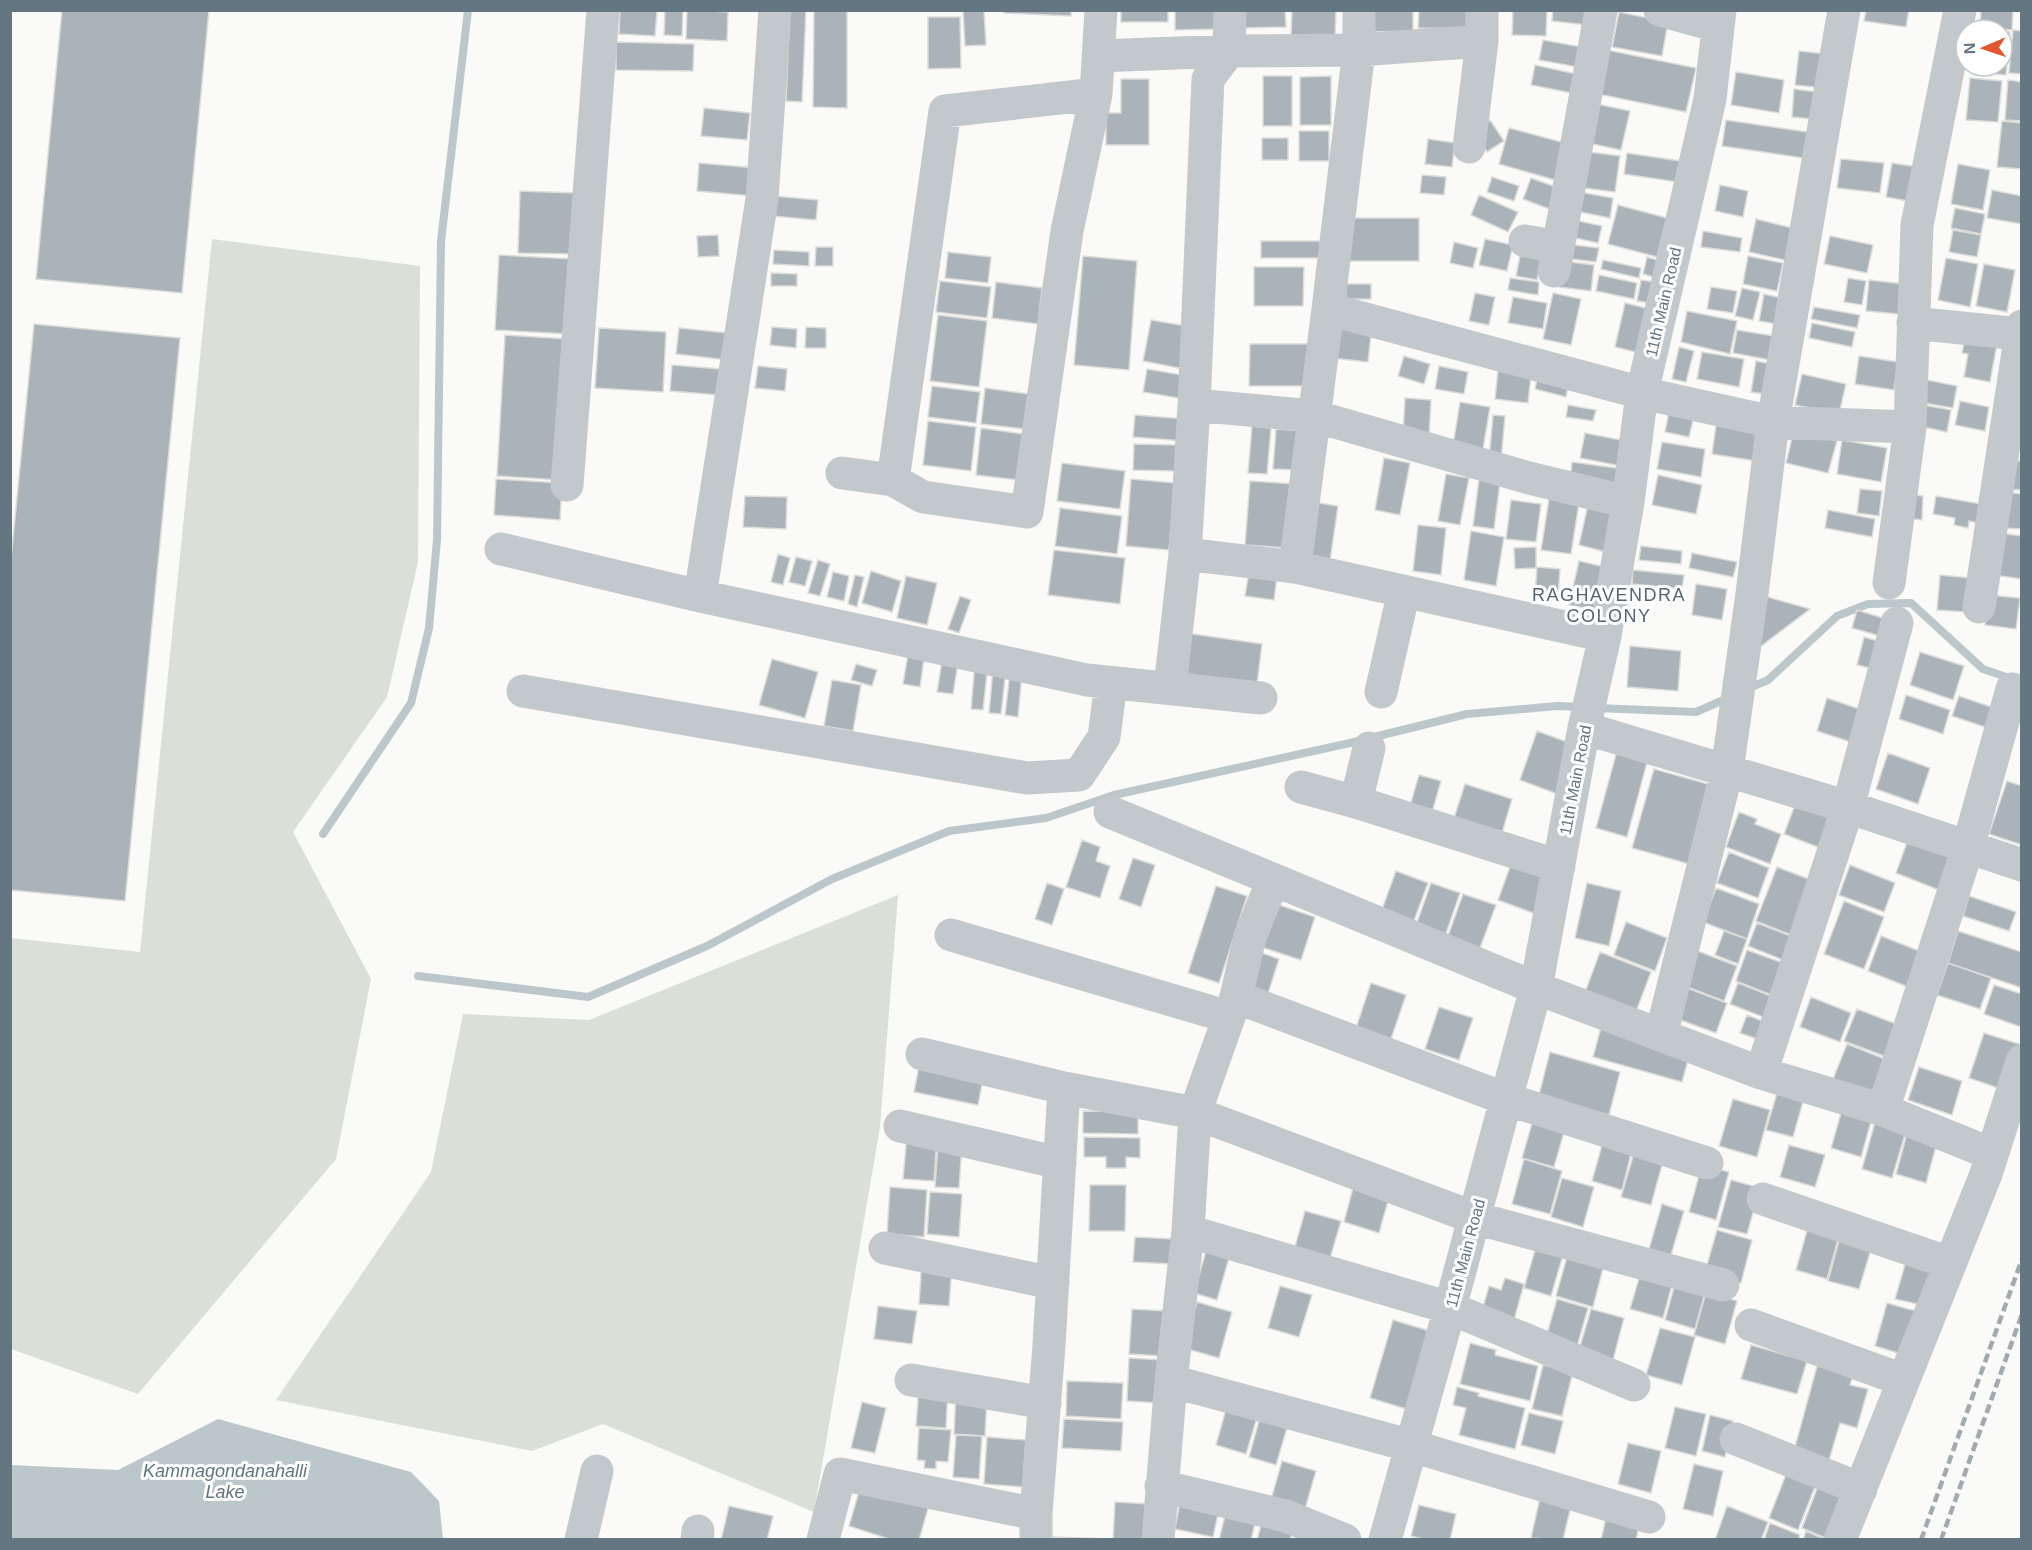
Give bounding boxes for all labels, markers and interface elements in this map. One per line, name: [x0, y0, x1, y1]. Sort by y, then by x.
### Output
north arrow: [1954, 18, 2014, 78]
text: N: [1961, 42, 1978, 55]
street label: 11th Main Road: [1643, 246, 1684, 358]
district label: RAGHAVENDRA COLONY: [1532, 585, 1686, 626]
street label: 11th Main Road: [1556, 724, 1594, 837]
street label: 11th Main Road: [1443, 1197, 1488, 1309]
water label: Kammagondanahalli Lake: [143, 1461, 308, 1502]

